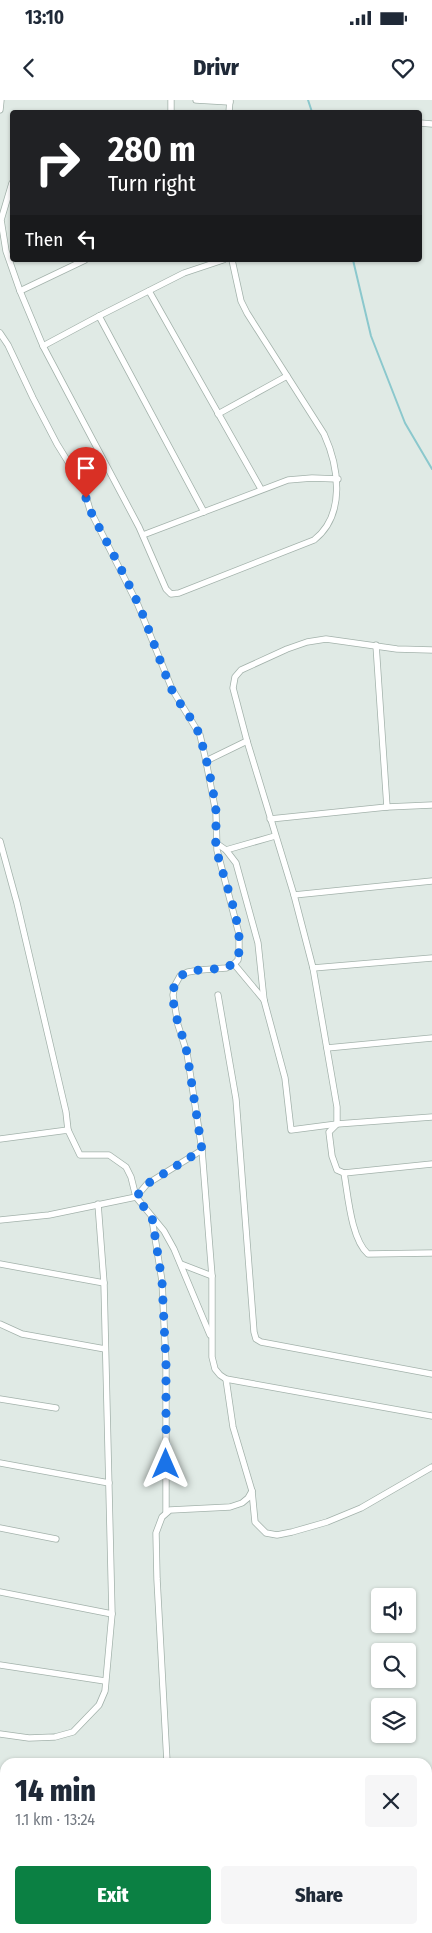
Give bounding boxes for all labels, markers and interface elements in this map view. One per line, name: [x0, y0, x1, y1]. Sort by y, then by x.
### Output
text: 13:10: [25, 6, 64, 29]
icon: back: [15, 54, 43, 82]
text: Drivr: [193, 54, 239, 81]
icon: heart: [389, 54, 417, 82]
text: 280 m: [108, 128, 196, 170]
icon: right: [25, 130, 90, 195]
text: Turn right: [108, 170, 196, 197]
icon: left: [73, 225, 101, 253]
text: Then: [25, 228, 63, 251]
pin: [65, 447, 107, 498]
icon: arrive: [72, 454, 100, 482]
position arrow: [139, 1437, 191, 1489]
map controls: [371, 1588, 416, 1743]
button: sound: [371, 1588, 416, 1633]
button: search: [371, 1643, 416, 1688]
button: layers: [371, 1698, 416, 1743]
text: 14 min: [15, 1773, 96, 1809]
button: close: [365, 1775, 417, 1827]
text: 1.1 km · 13:24: [15, 1810, 95, 1829]
button: Exit: [15, 1866, 211, 1924]
button: Share: [221, 1866, 417, 1924]

